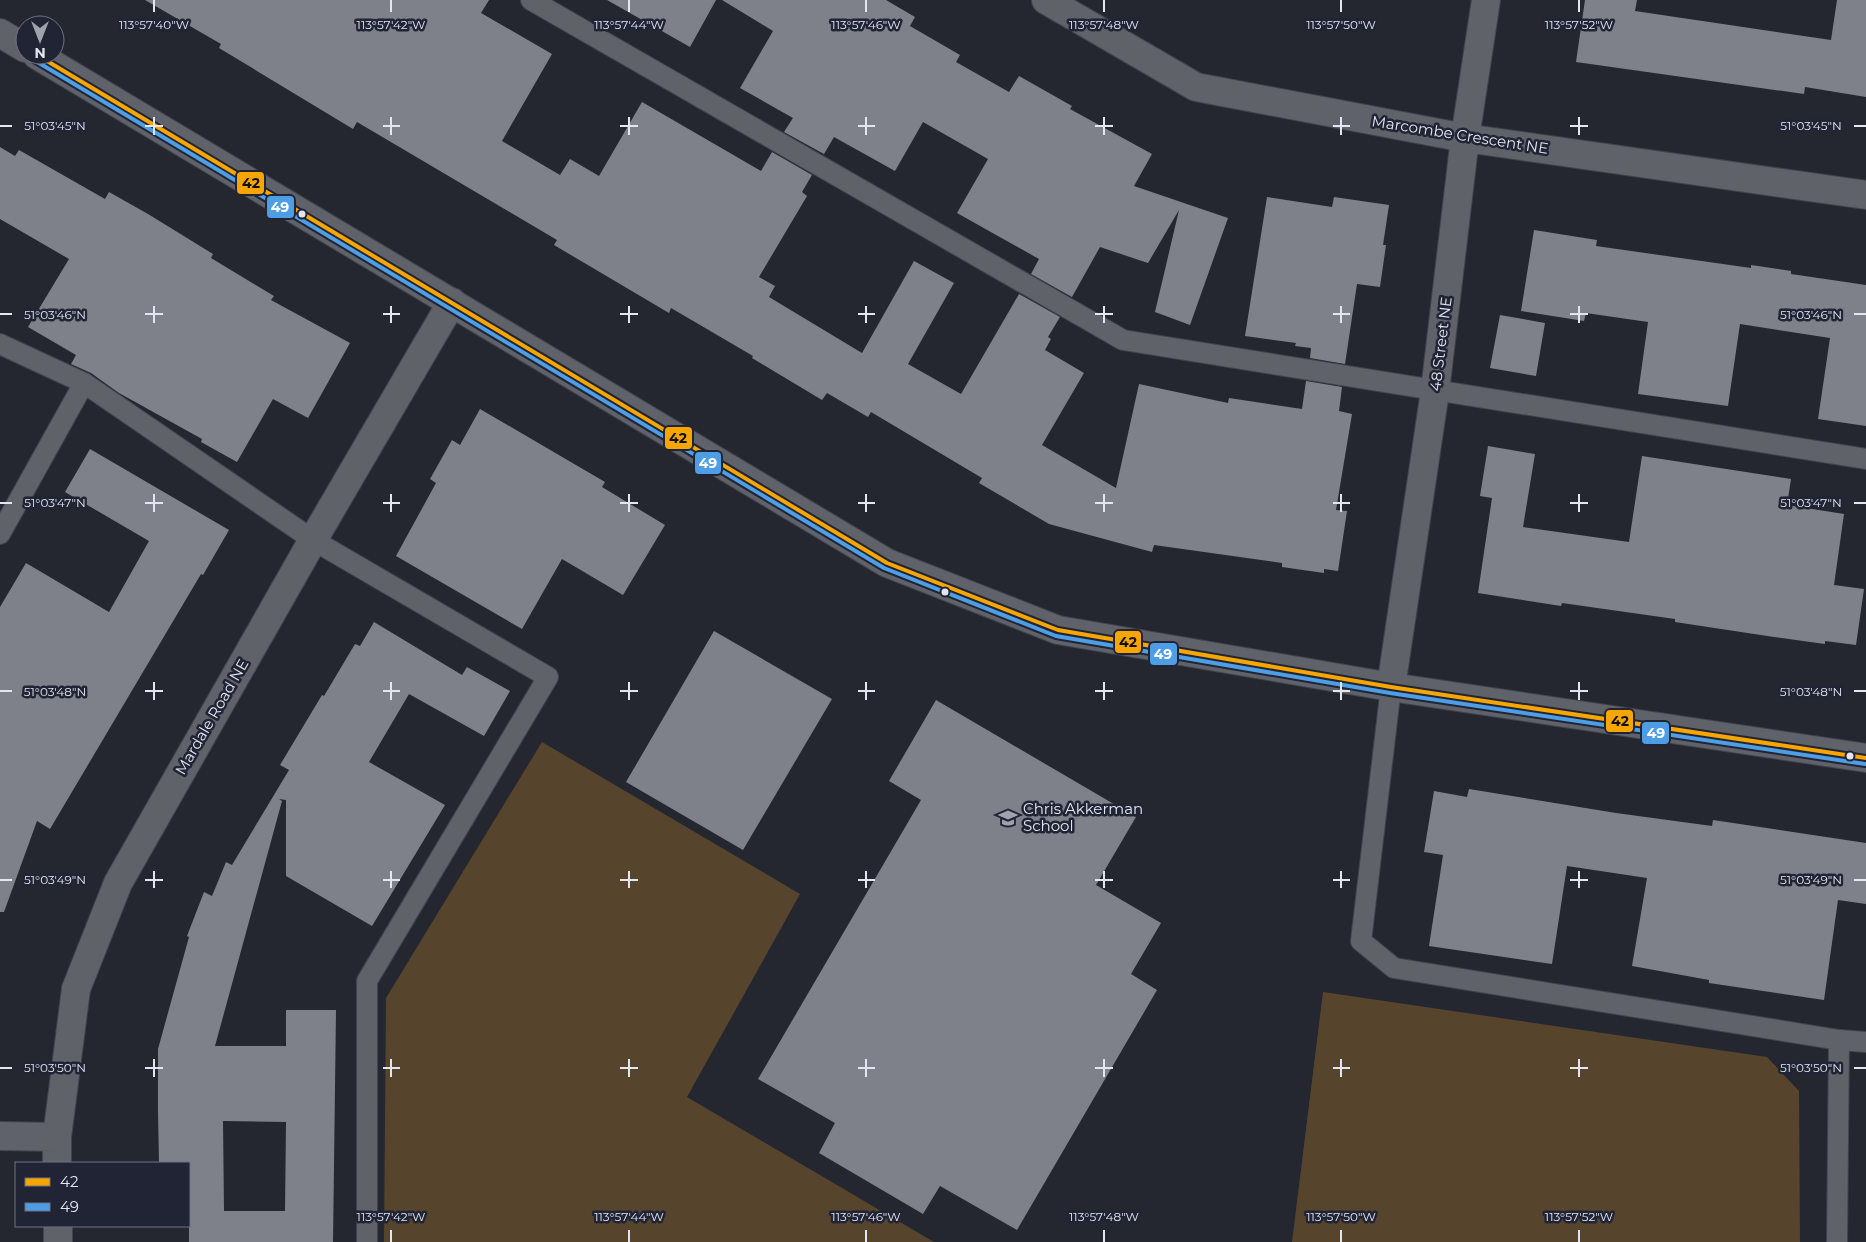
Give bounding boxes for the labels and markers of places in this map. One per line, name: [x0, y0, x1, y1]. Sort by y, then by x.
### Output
unlabelled marker: [297, 209, 307, 219]
unlabelled marker: [940, 587, 950, 597]
unlabelled marker: [1845, 751, 1855, 761]
place label: Chris Akkerman School: [1023, 799, 1143, 835]
school or university icon: Chris Akkerman School: [997, 807, 1019, 829]

